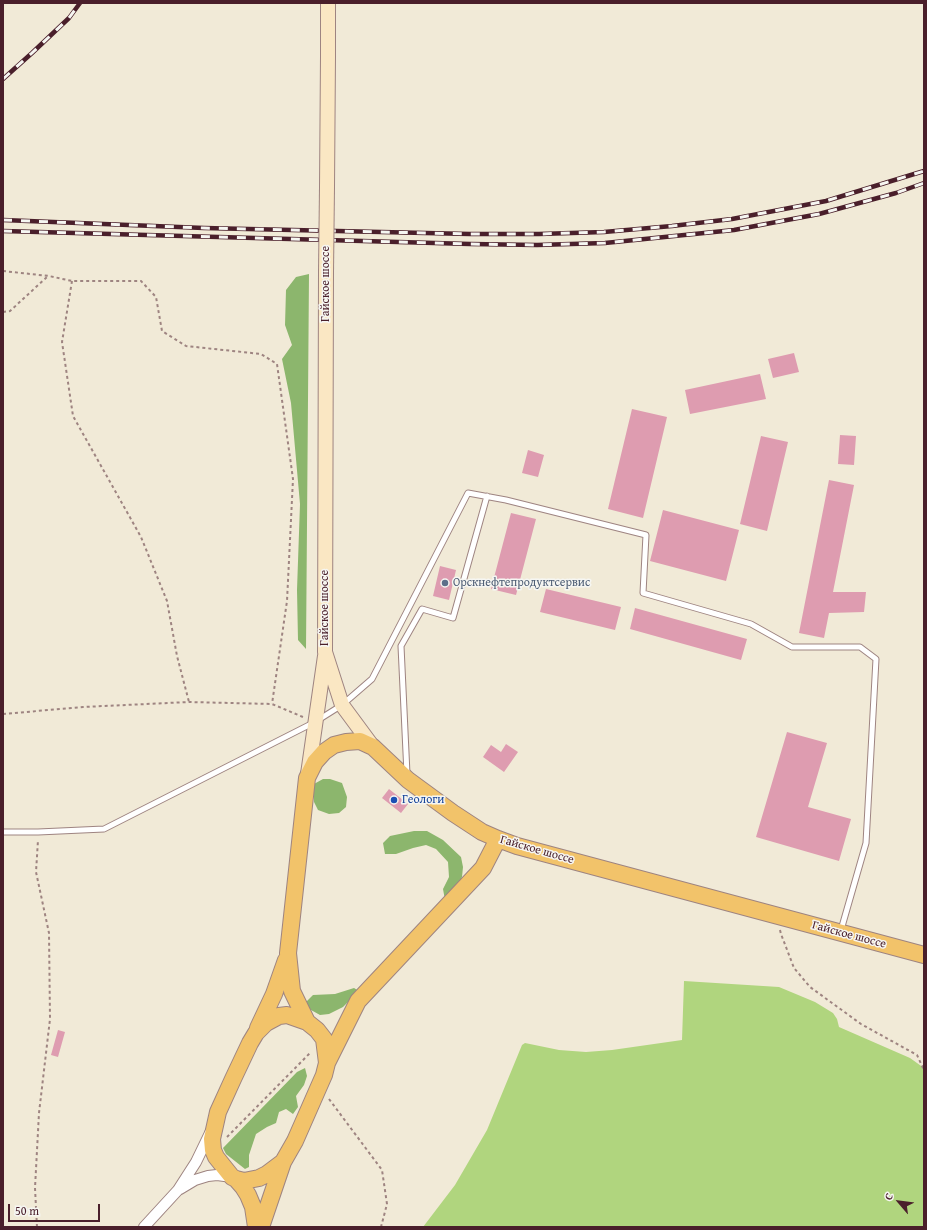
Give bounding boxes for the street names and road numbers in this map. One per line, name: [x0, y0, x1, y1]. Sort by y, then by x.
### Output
street label: Гайское шоссе: [319, 246, 333, 322]
street label: Гайское шоссе: [318, 570, 332, 646]
street label: Гайское шоссе: [498, 833, 576, 867]
street label: Гайское шоссе: [810, 918, 888, 952]

